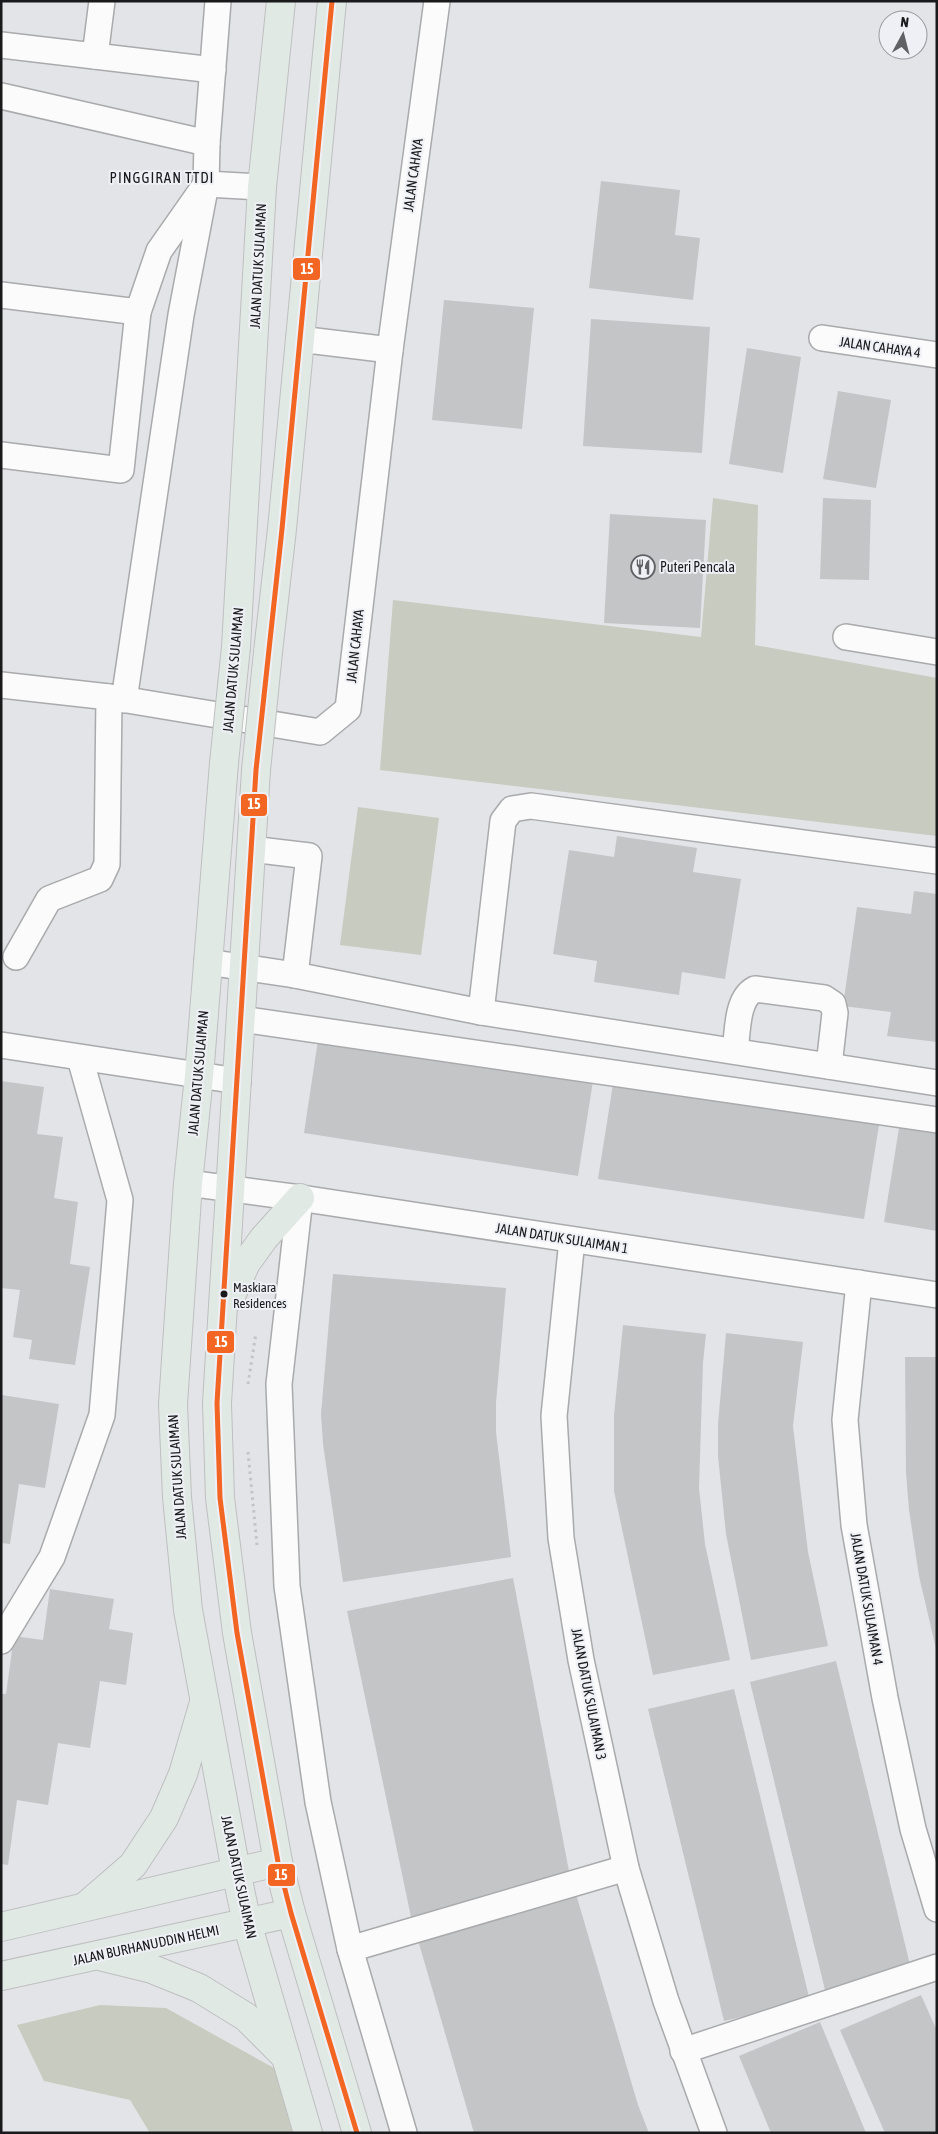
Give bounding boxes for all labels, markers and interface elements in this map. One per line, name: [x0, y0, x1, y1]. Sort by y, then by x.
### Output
north arrow: [878, 10, 928, 60]
text: N: [900, 14, 910, 31]
street label: JALAN CAHAYA: [400, 137, 426, 213]
district label: PINGGIRAN TTDI: [110, 169, 214, 186]
street label: JALAN DATUK SULAIMAN: [247, 203, 269, 329]
line badge: 15: [292, 257, 321, 281]
text: 15: [300, 261, 314, 277]
street label: JALAN CAHAYA 4: [838, 333, 922, 361]
restaurant icon: Puteri Pencala: [630, 554, 656, 580]
place label: Puteri Pencala: [660, 559, 735, 575]
street label: JALAN DATUK SULAIMAN: [220, 607, 246, 733]
street label: JALAN CAHAYA: [343, 608, 367, 683]
line badge: 15: [240, 793, 268, 817]
text: 15: [247, 796, 261, 812]
street label: JALAN DATUK SULAIMAN: [185, 1010, 211, 1136]
street label: JALAN DATUK SULAIMAN 1: [495, 1220, 629, 1256]
place label: Maskiara Residences: [233, 1280, 287, 1311]
marker: Maskiara Residences: [219, 1289, 229, 1299]
line badge: 15: [206, 1330, 235, 1354]
text: 15: [214, 1334, 228, 1350]
street label: JALAN DATUK SULAIMAN: [165, 1414, 189, 1540]
street label: JALAN DATUK SULAIMAN 4: [847, 1532, 887, 1667]
street label: JALAN DATUK SULAIMAN 3: [568, 1627, 610, 1761]
street label: JALAN DATUK SULAIMAN: [218, 1814, 260, 1940]
line badge: 15: [267, 1863, 296, 1887]
text: 15: [274, 1867, 288, 1883]
street label: JALAN BURHANUDDIN HELMI: [71, 1922, 221, 1968]

